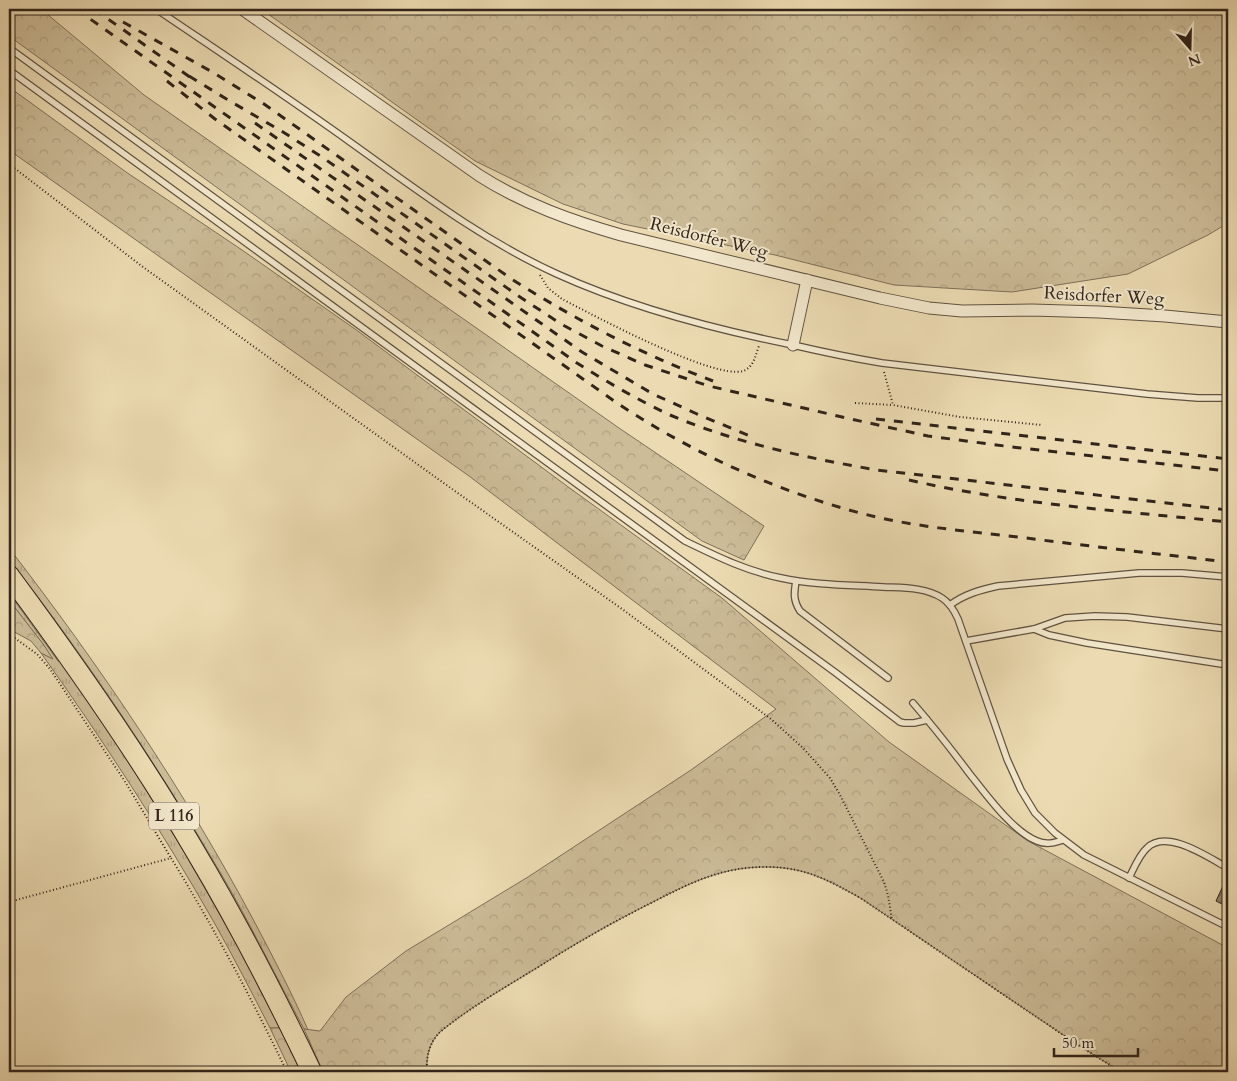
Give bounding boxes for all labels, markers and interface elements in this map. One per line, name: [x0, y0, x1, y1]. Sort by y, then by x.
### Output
north arrow: [1164, 22, 1214, 72]
text: N: [1185, 49, 1203, 71]
street label: Reisdorfer Weg: [647, 211, 772, 265]
street label: Reisdorfer Weg: [1043, 280, 1166, 312]
road number: L 116: [149, 802, 199, 829]
scale bar: [1054, 1026, 1138, 1058]
text: 50 m: [1062, 1033, 1094, 1053]

